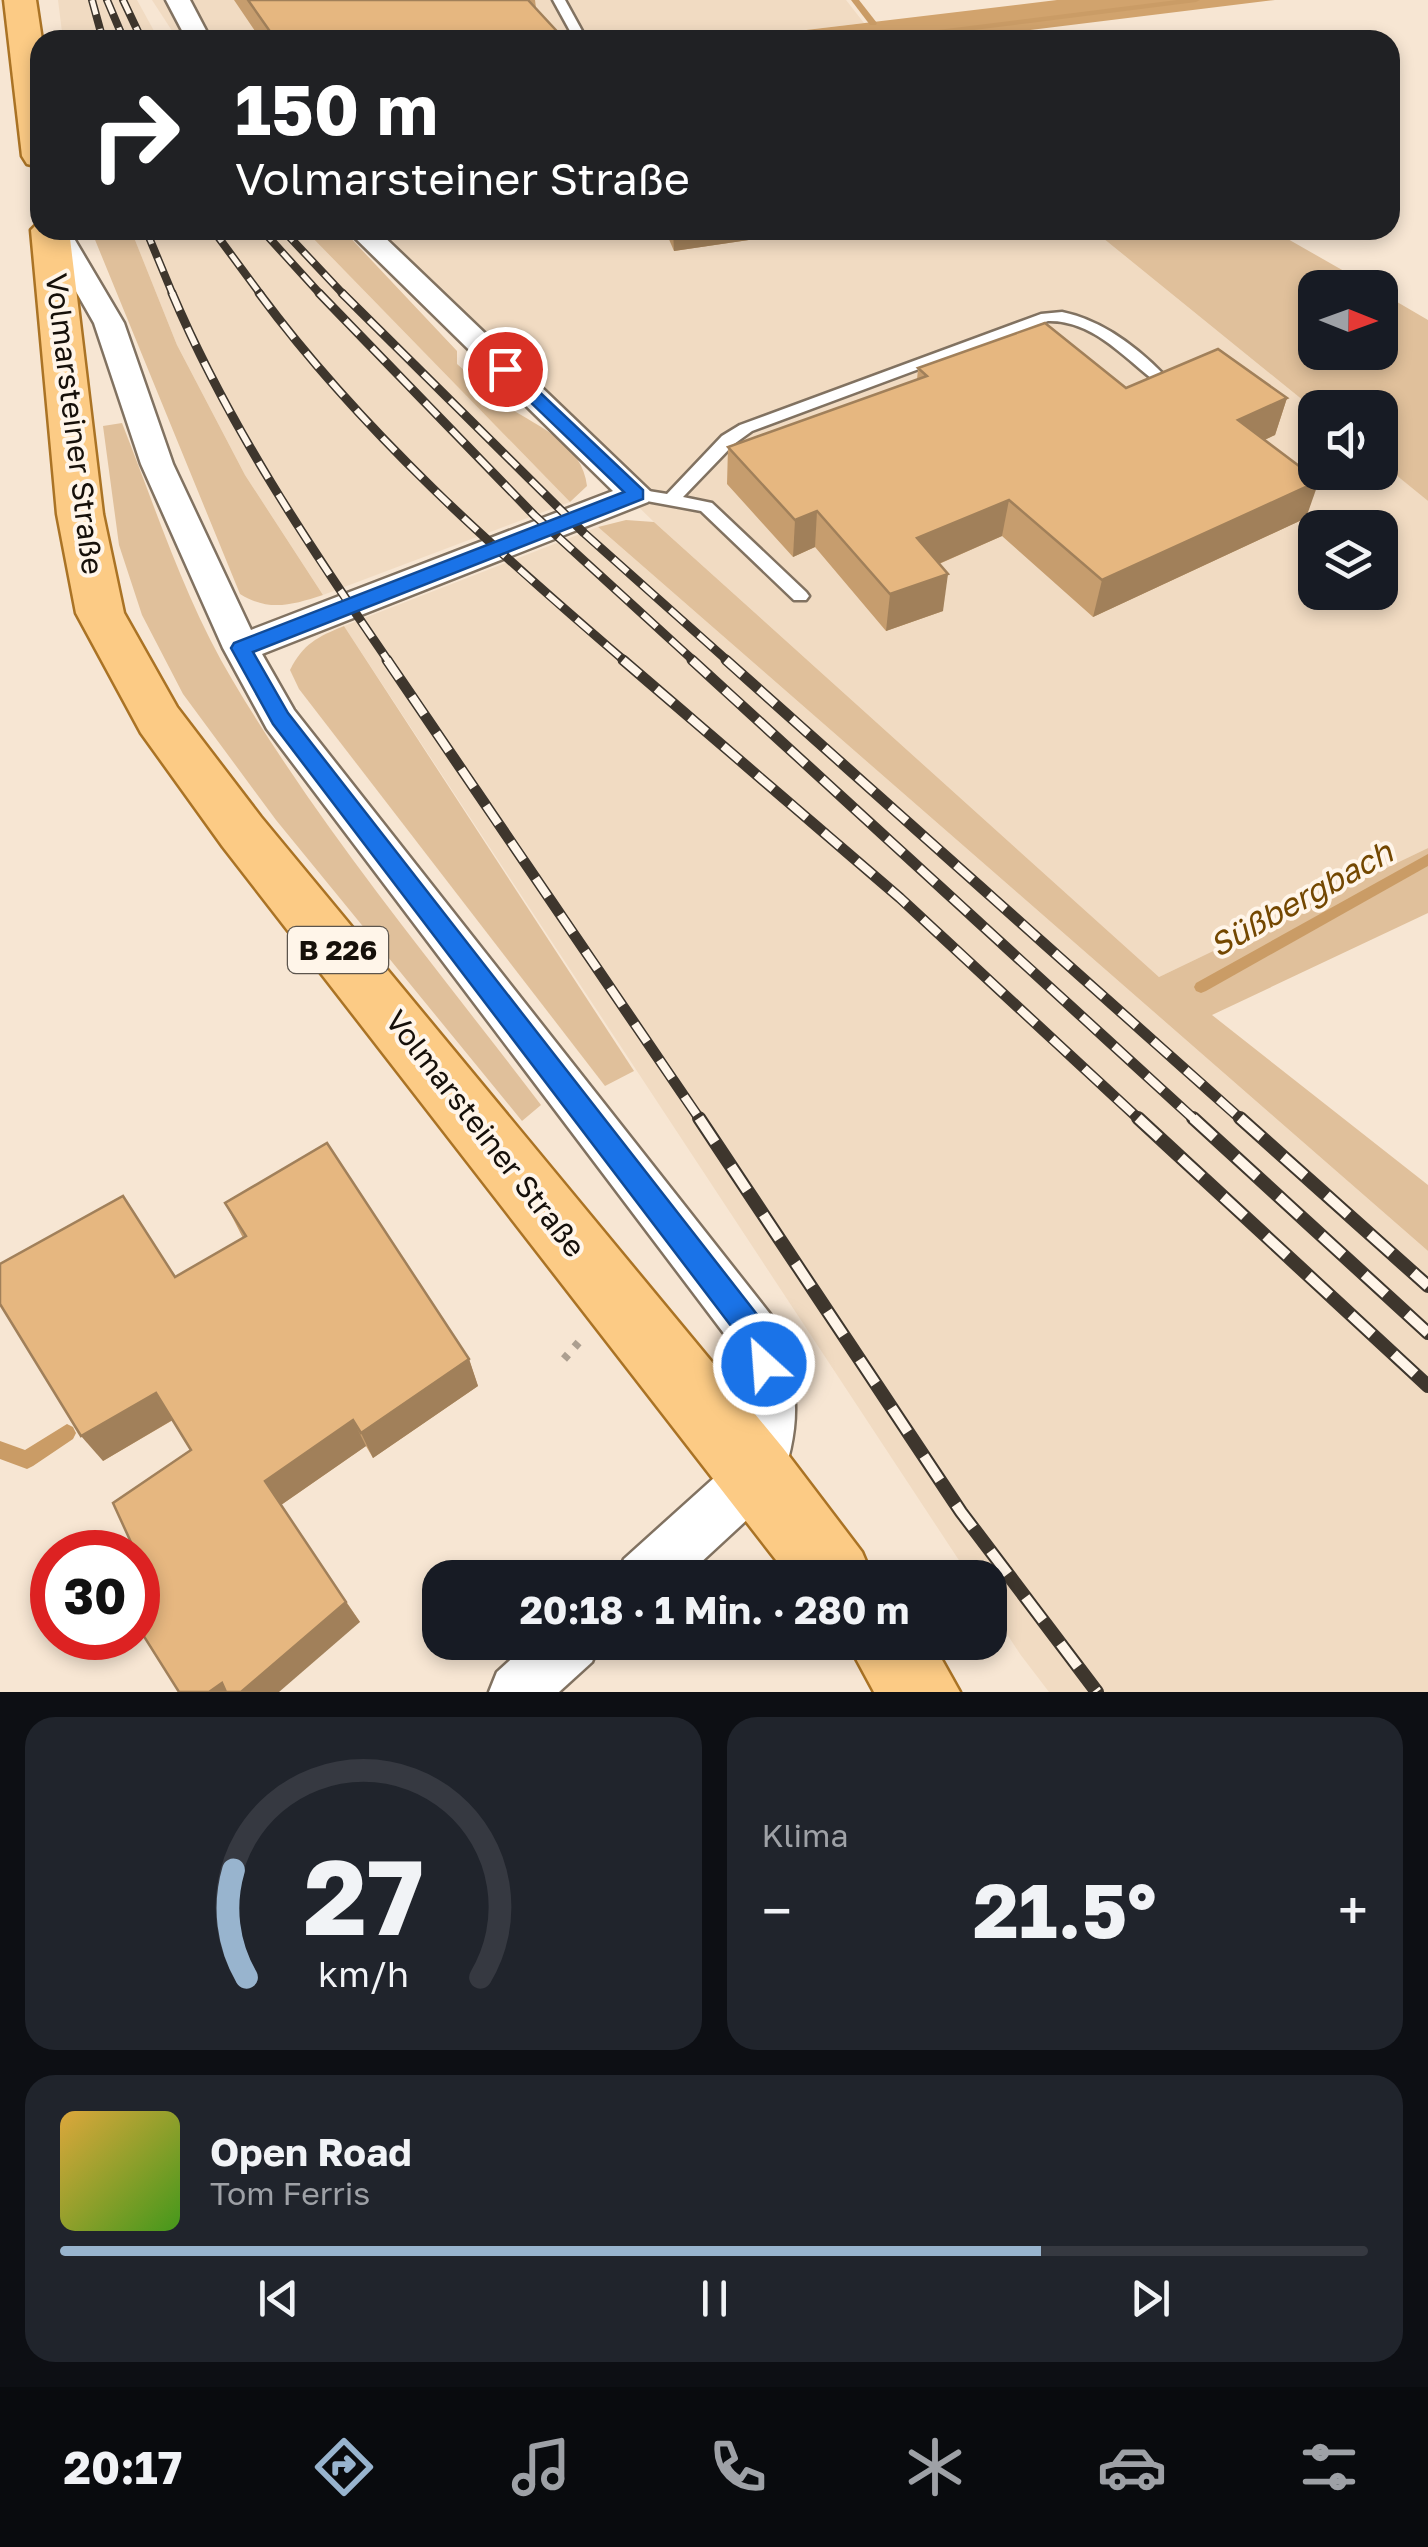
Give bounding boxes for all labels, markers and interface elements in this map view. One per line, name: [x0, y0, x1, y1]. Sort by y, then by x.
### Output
text: 150 m: [235, 66, 438, 150]
icon: right: [70, 70, 200, 200]
text: Volmarsteiner Straße: [235, 151, 690, 205]
north arrow: [1298, 270, 1398, 370]
map controls: [1298, 270, 1398, 610]
street label: Volmarsteiner Straße: [39, 271, 111, 577]
pin: [463, 327, 548, 412]
icon: arrive: [478, 342, 533, 397]
button: sound: [1298, 390, 1398, 490]
button: layers: [1298, 510, 1398, 610]
water label: Süßbergbach: [1202, 832, 1400, 964]
road number: B 226: [288, 927, 388, 973]
street label: Volmarsteiner Straße: [378, 1003, 593, 1264]
position arrow: [712, 1312, 816, 1416]
speed limit sign: 30: [30, 1530, 160, 1660]
text: 20:18 · 1 Min. · 280 m: [520, 1587, 909, 1632]
text: Klima: [762, 1816, 848, 1854]
text: 27: [303, 1833, 423, 1958]
text: 21.5°: [973, 1864, 1156, 1955]
text: −: [762, 1877, 792, 1943]
text: +: [1338, 1877, 1368, 1943]
text: km/h: [318, 1952, 409, 1995]
text: Open Road: [210, 2129, 412, 2174]
text: Tom Ferris: [210, 2174, 370, 2212]
icon: previous: [251, 2271, 306, 2326]
icon: pause: [687, 2271, 742, 2326]
icon: next: [1123, 2271, 1178, 2326]
icon: directions: [309, 2432, 379, 2502]
icon: music: [506, 2432, 576, 2502]
icon: phone: [703, 2432, 773, 2502]
icon: climate: [900, 2432, 970, 2502]
icon: car: [1097, 2432, 1167, 2502]
icon: filters: [1294, 2432, 1364, 2502]
text: 20:17: [64, 2440, 182, 2494]

